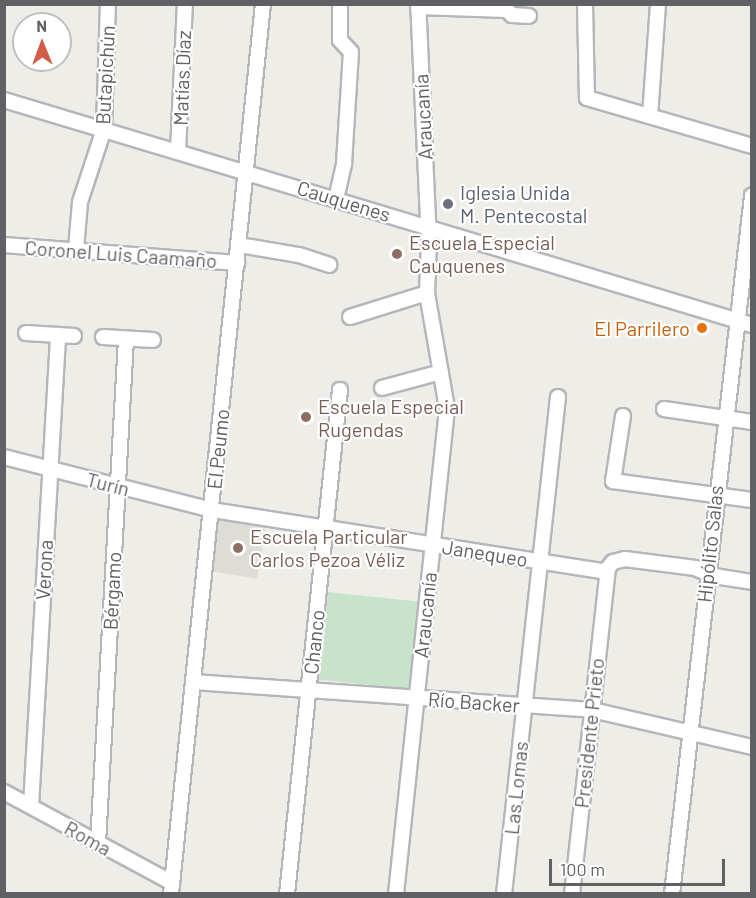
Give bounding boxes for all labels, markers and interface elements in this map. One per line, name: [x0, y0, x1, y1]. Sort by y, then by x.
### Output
north arrow: [12, 12, 72, 72]
text: N: [36, 16, 47, 35]
street label: Butapichún: [90, 25, 120, 125]
street label: Matías Díaz: [168, 30, 196, 126]
street label: Araucanía: [409, 73, 437, 161]
street label: Cauquenes: [295, 175, 393, 227]
place label: Iglesia Unida M. Pentecostal: [460, 180, 587, 227]
marker: Iglesia Unida M. Pentecostal: [441, 197, 455, 211]
place label: Escuela Especial Cauquenes: [409, 231, 555, 278]
street label: Coronel Luis Caamaño: [24, 235, 218, 273]
marker: Escuela Especial Cauquenes: [390, 247, 404, 261]
place label: El Parrilero: [594, 316, 690, 340]
marker: El Parrilero: [695, 321, 709, 335]
place label: Escuela Especial Rugendas: [318, 394, 464, 441]
street label: El Peumo: [202, 408, 234, 490]
marker: Escuela Especial Rugendas: [299, 410, 313, 424]
street label: Turín: [84, 467, 132, 501]
street label: Hipólito Salas: [692, 484, 728, 604]
place label: Escuela Particular Carlos Pezoa Véliz: [250, 524, 407, 571]
street label: Janequeo: [440, 534, 530, 572]
street label: Verona: [30, 539, 58, 601]
marker: Escuela Particular Carlos Pezoa Véliz: [231, 541, 245, 555]
street label: Bérgamo: [98, 551, 126, 631]
street label: Araucanía: [409, 571, 441, 659]
street label: Chanco: [299, 608, 329, 676]
street label: Presidente Prieto: [569, 657, 609, 809]
street label: Río Backer: [427, 687, 521, 717]
street label: Las Lomas: [499, 740, 533, 836]
street label: Roma: [60, 815, 116, 861]
scale bar: [552, 847, 728, 885]
text: 100 m: [560, 858, 605, 880]

